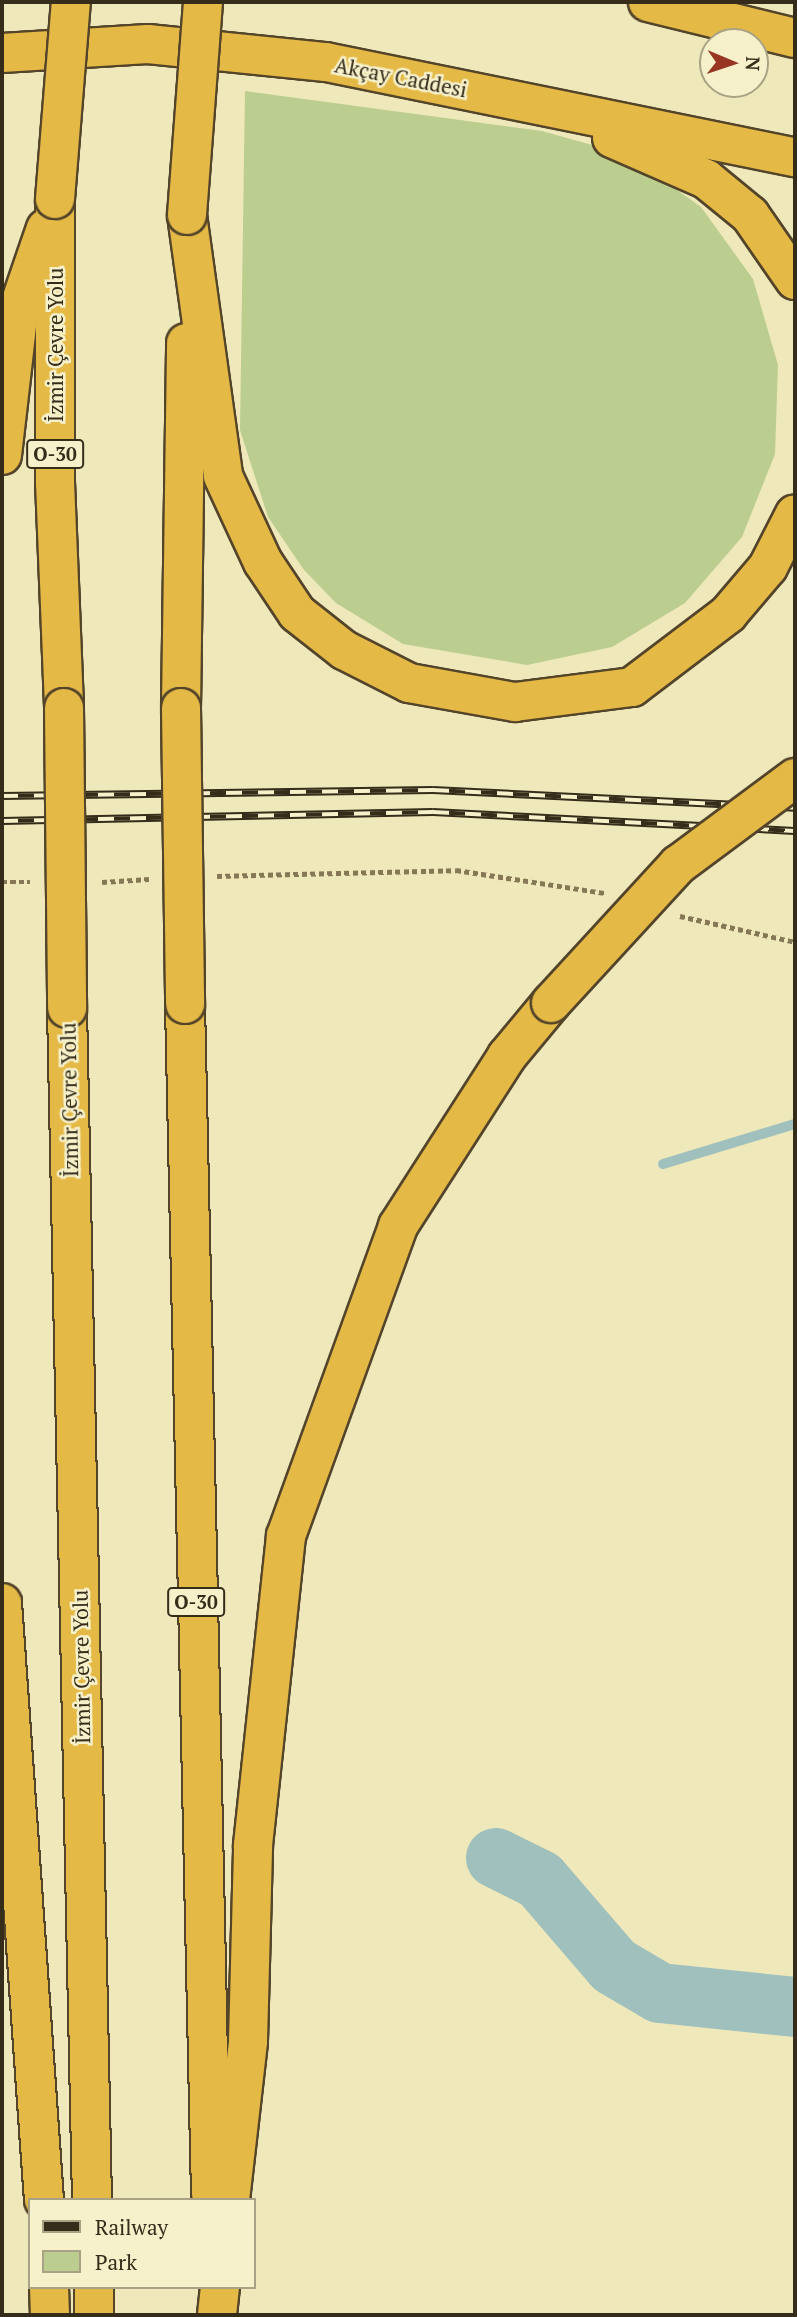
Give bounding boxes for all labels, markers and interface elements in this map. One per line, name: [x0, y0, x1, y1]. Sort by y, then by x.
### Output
north arrow: [699, 28, 769, 98]
street label: Akçay Caddesi: [333, 52, 469, 102]
text: N: [741, 56, 766, 71]
street label: İzmir Çevre Yolu: [42, 268, 68, 422]
road number: O-30: [25, 438, 85, 470]
street label: İzmir Çevre Yolu: [55, 1023, 83, 1177]
road number: O-30: [166, 1586, 226, 1618]
street label: İzmir Çevre Yolu: [67, 1590, 95, 1744]
legend: [28, 2198, 256, 2289]
text: Railway: [95, 2213, 168, 2241]
text: Park: [95, 2248, 137, 2276]

